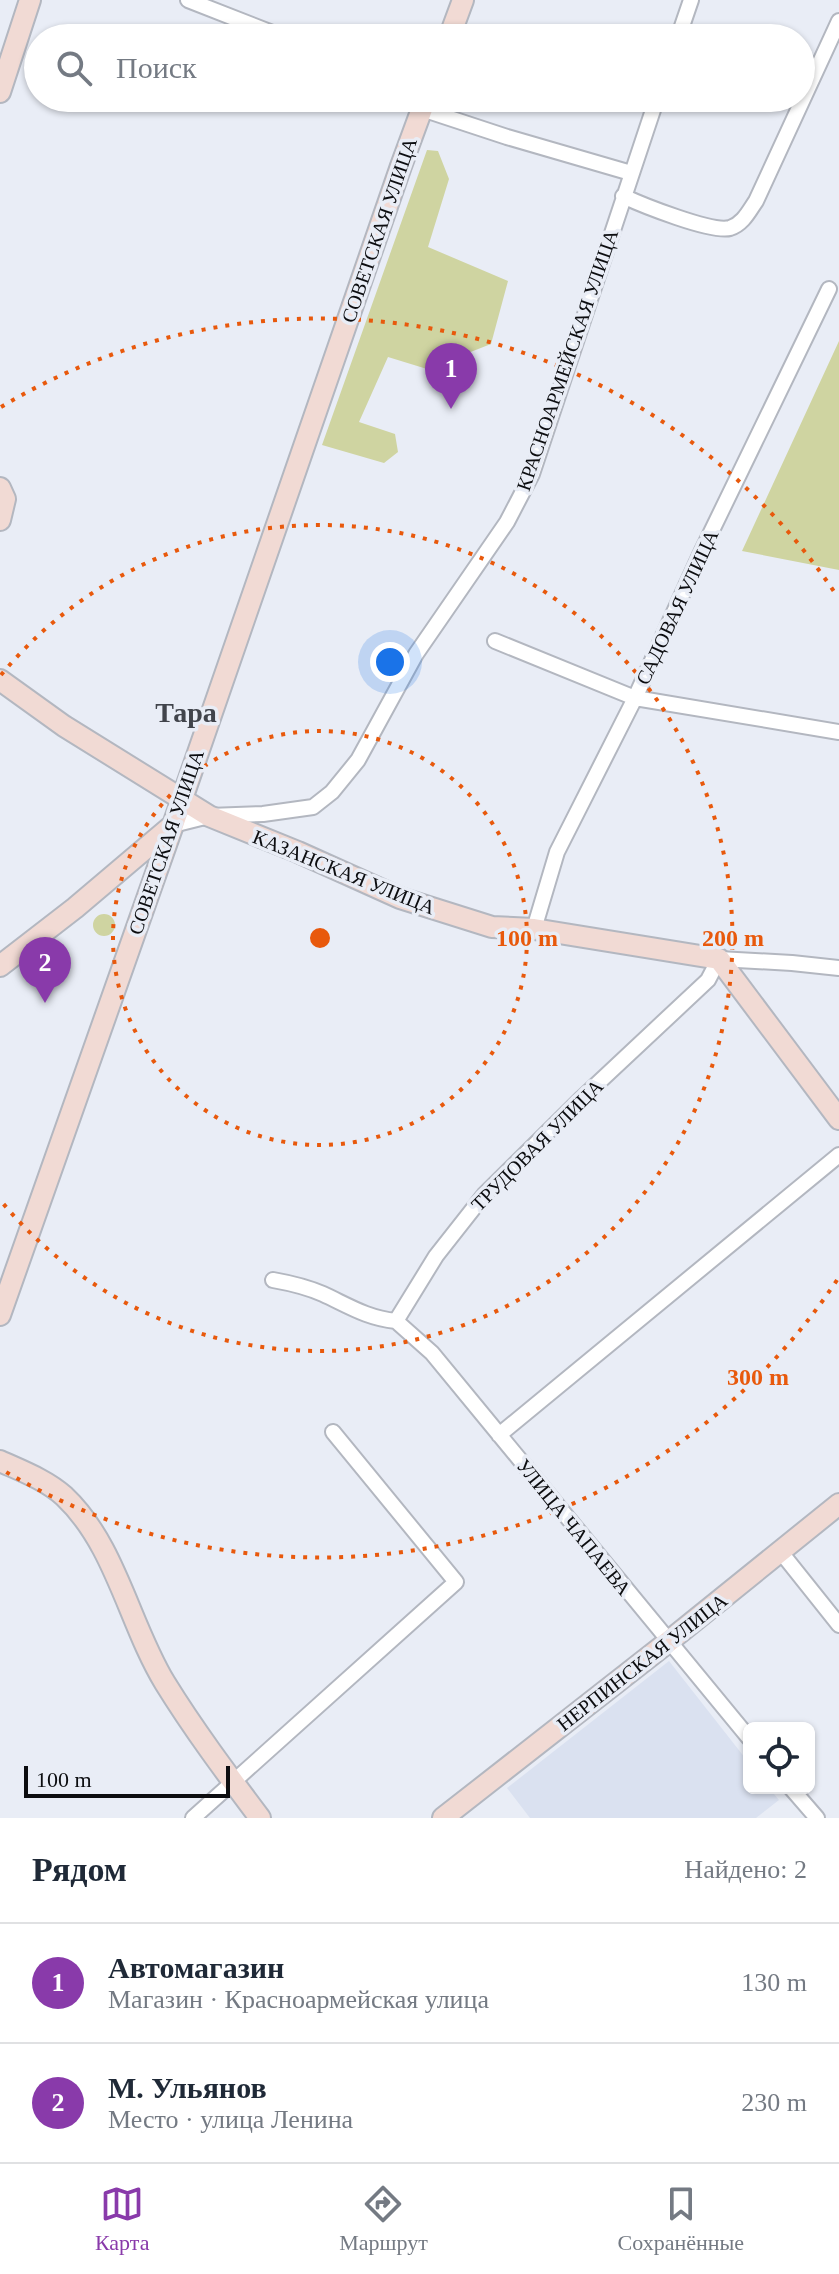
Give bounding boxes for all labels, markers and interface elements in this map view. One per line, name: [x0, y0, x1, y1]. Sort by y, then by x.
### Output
search box: [24, 24, 815, 112]
icon: search: [52, 46, 96, 90]
text: Поиск: [116, 51, 197, 84]
street label: СОВЕТСКАЯ УЛИЦА: [337, 134, 422, 326]
street label: КРАСНОАРМЕЙСКАЯ УЛИЦА: [512, 226, 623, 494]
pin: 1: [425, 343, 477, 409]
street label: САДОВАЯ УЛИЦА: [631, 525, 724, 688]
your location: [370, 642, 410, 682]
district label: Тара: [155, 697, 217, 728]
street label: СОВЕТСКАЯ УЛИЦА: [124, 746, 209, 938]
street label: КАЗАНСКАЯ УЛИЦА: [249, 825, 439, 920]
centre of rings: [306, 924, 334, 952]
text: 100 m: [496, 925, 558, 951]
text: 200 m: [702, 925, 764, 951]
pin: 2: [19, 937, 71, 1003]
street label: ТРУДОВАЯ УЛИЦА: [467, 1074, 608, 1216]
text: 300 m: [727, 1364, 789, 1390]
street label: УЛИЦА ЧАПАЕВА: [512, 1454, 636, 1601]
street label: НЕРПИНСКАЯ УЛИЦА: [553, 1589, 732, 1736]
map controls: [743, 1722, 815, 1794]
button: locate: [743, 1722, 815, 1794]
scale bar: [24, 1762, 230, 1798]
text: 100 m: [36, 1767, 92, 1792]
text: Рядом: [32, 1851, 127, 1888]
text: Найдено: 2: [684, 1855, 807, 1884]
text: Автомагазин: [108, 1951, 284, 1984]
text: 1: [52, 1968, 65, 1997]
text: 130 m: [741, 1968, 807, 1997]
text: Магазин · Красноармейская улица: [108, 1985, 489, 2014]
text: М. Ульянов: [108, 2071, 267, 2104]
text: 2: [52, 2088, 65, 2117]
text: 230 m: [741, 2088, 807, 2117]
text: Место · улица Ленина: [108, 2105, 353, 2134]
tab: Карта: [95, 2182, 149, 2256]
tab: Маршрут: [339, 2182, 428, 2256]
tab: Сохранённые: [618, 2182, 744, 2256]

